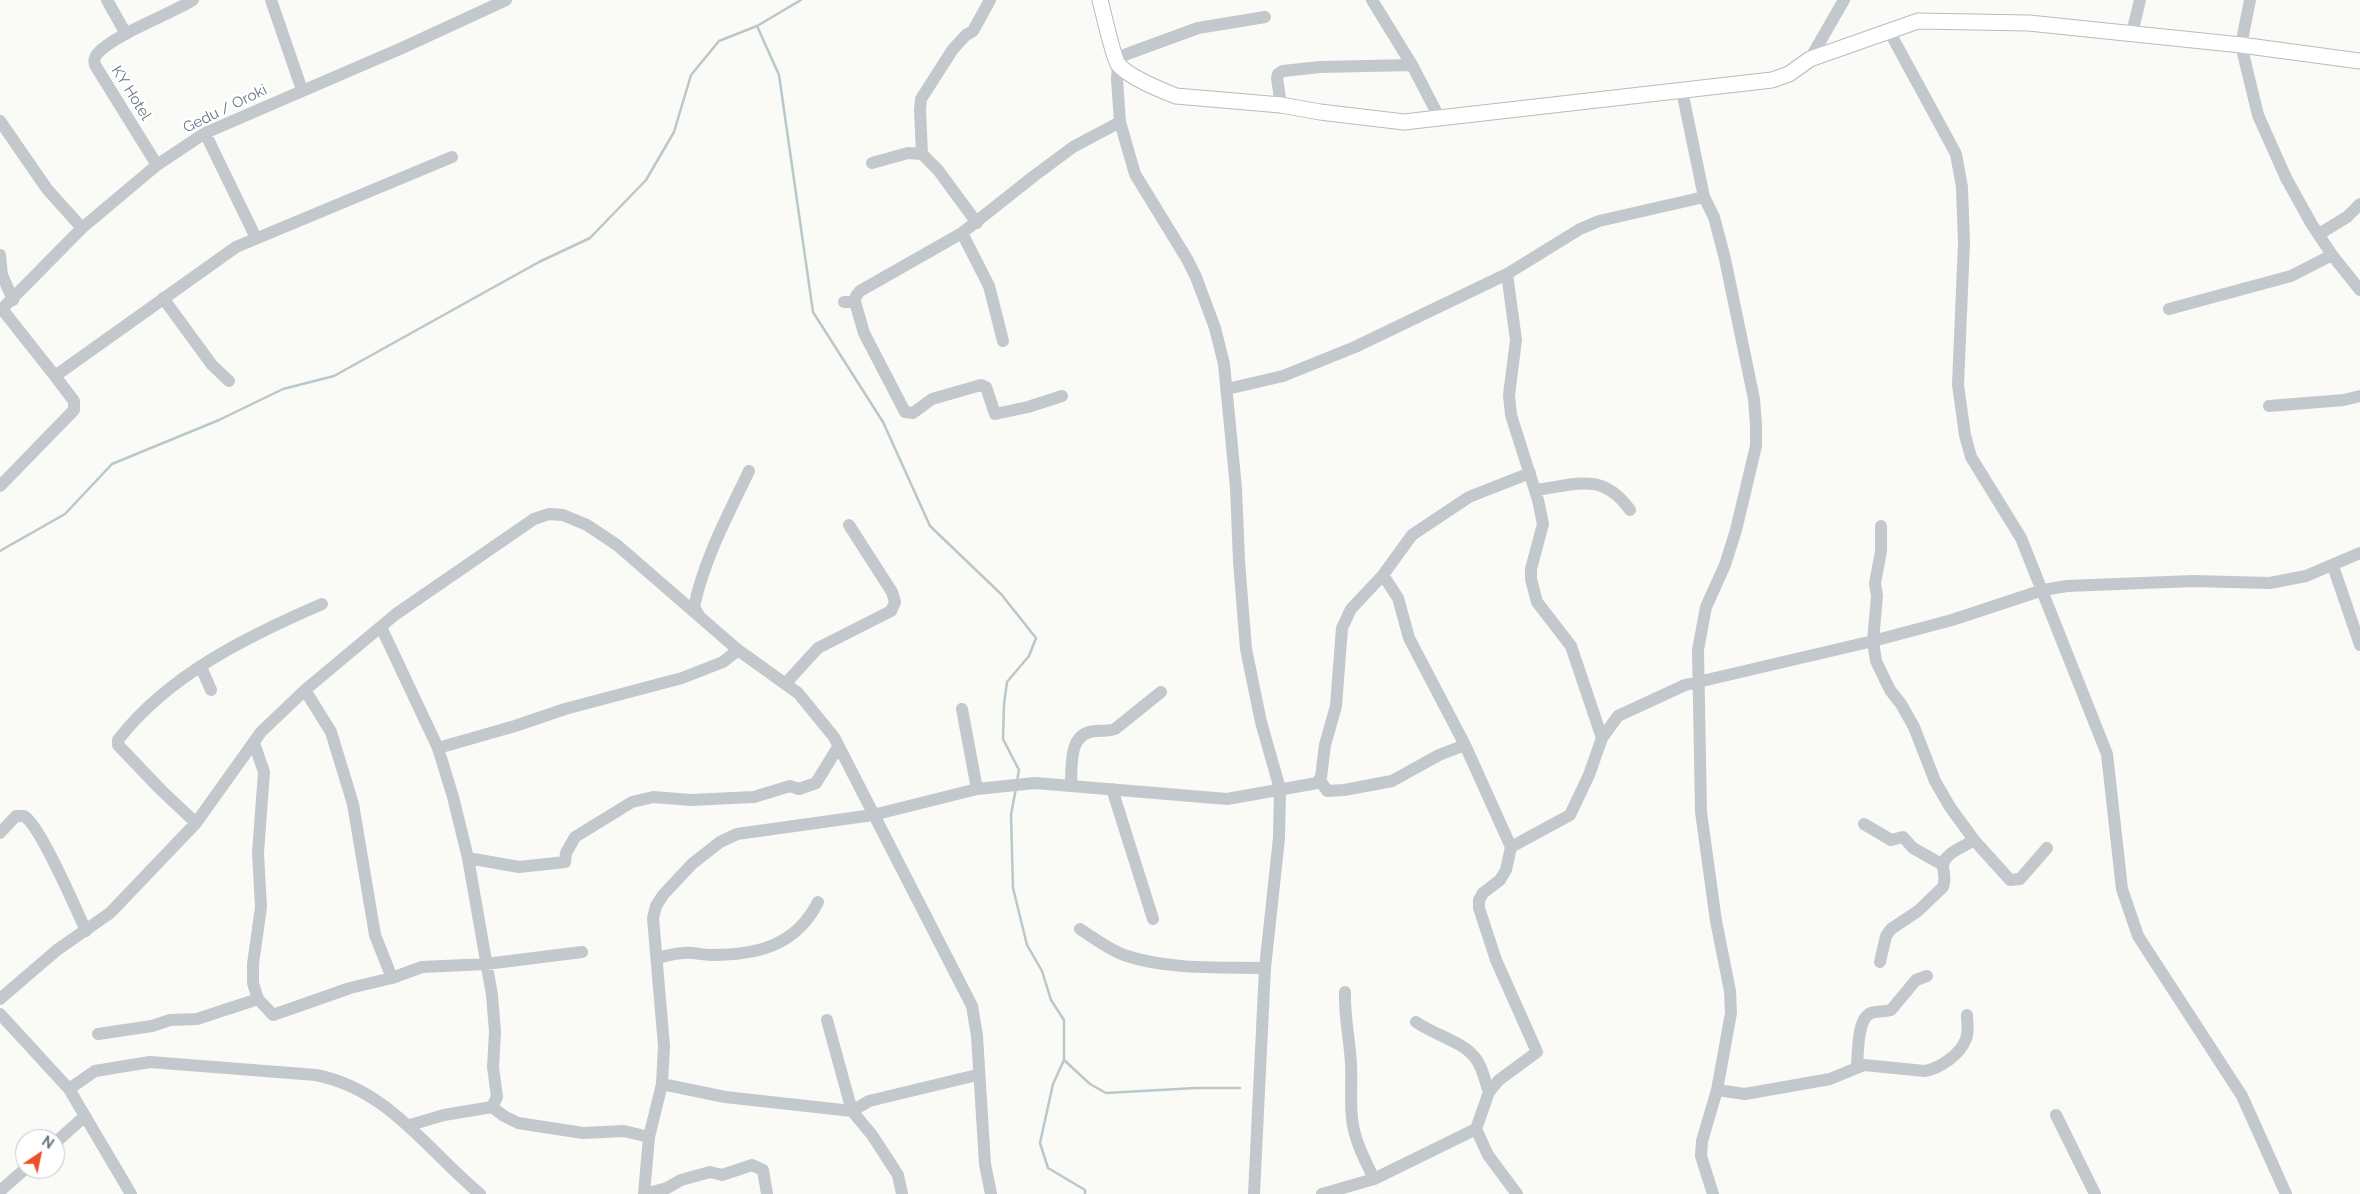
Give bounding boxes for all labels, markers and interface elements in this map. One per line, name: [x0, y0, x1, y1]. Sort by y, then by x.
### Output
street label: KY Hotel: [107, 62, 155, 124]
street label: Gedu / Oroki: [180, 81, 270, 137]
north arrow: [15, 1129, 65, 1179]
text: N: [39, 1133, 57, 1152]

